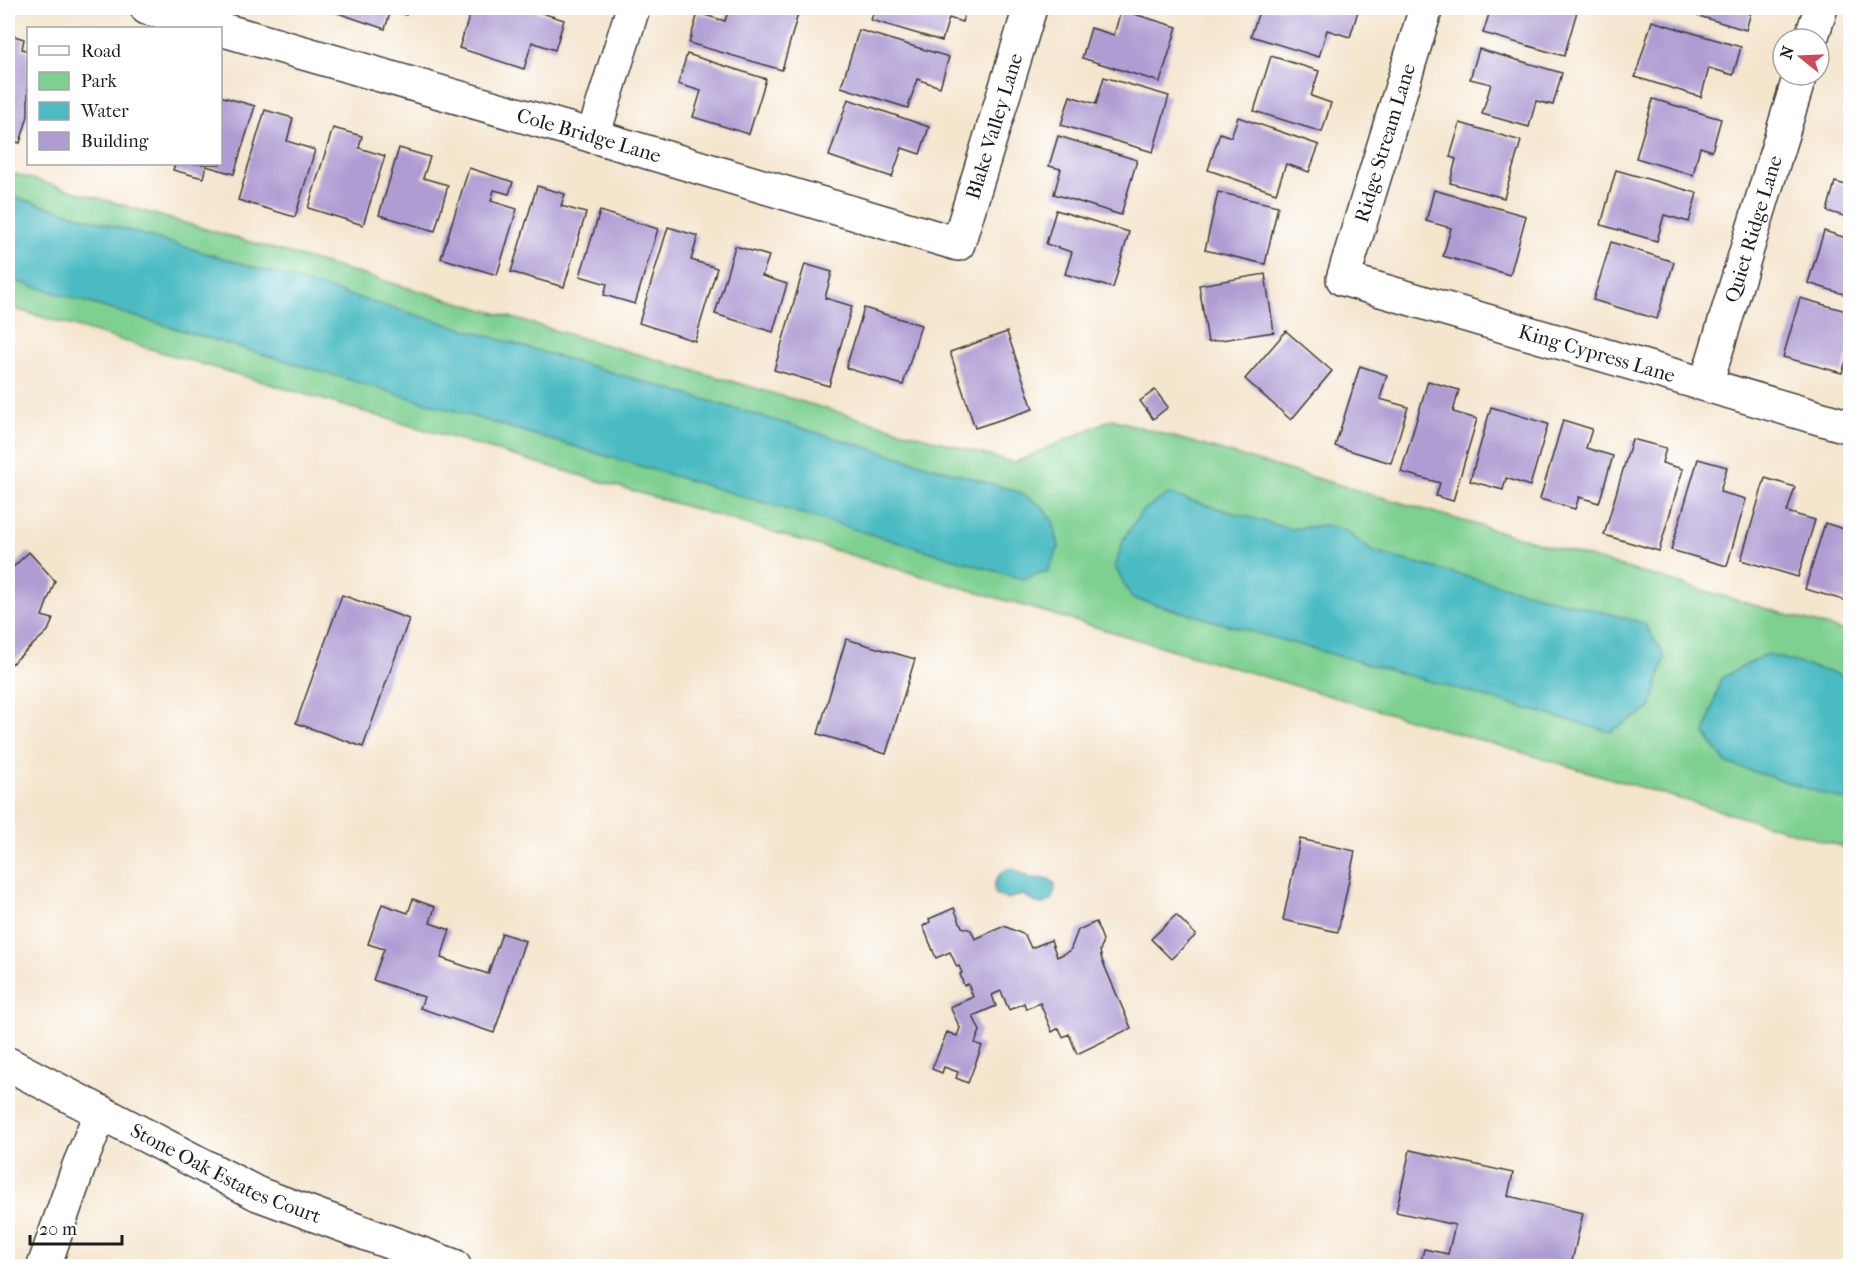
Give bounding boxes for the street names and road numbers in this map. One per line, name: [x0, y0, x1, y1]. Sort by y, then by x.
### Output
street label: Blake Valley Lane: [961, 50, 1027, 202]
street label: Ridge Stream Lane: [1350, 61, 1420, 225]
street label: Cole Bridge Lane: [514, 103, 664, 167]
street label: Quiet Ridge Lane: [1720, 153, 1786, 305]
street label: King Cypress Lane: [1516, 319, 1678, 387]
street label: Stone Oak Estates Court: [127, 1118, 324, 1228]

